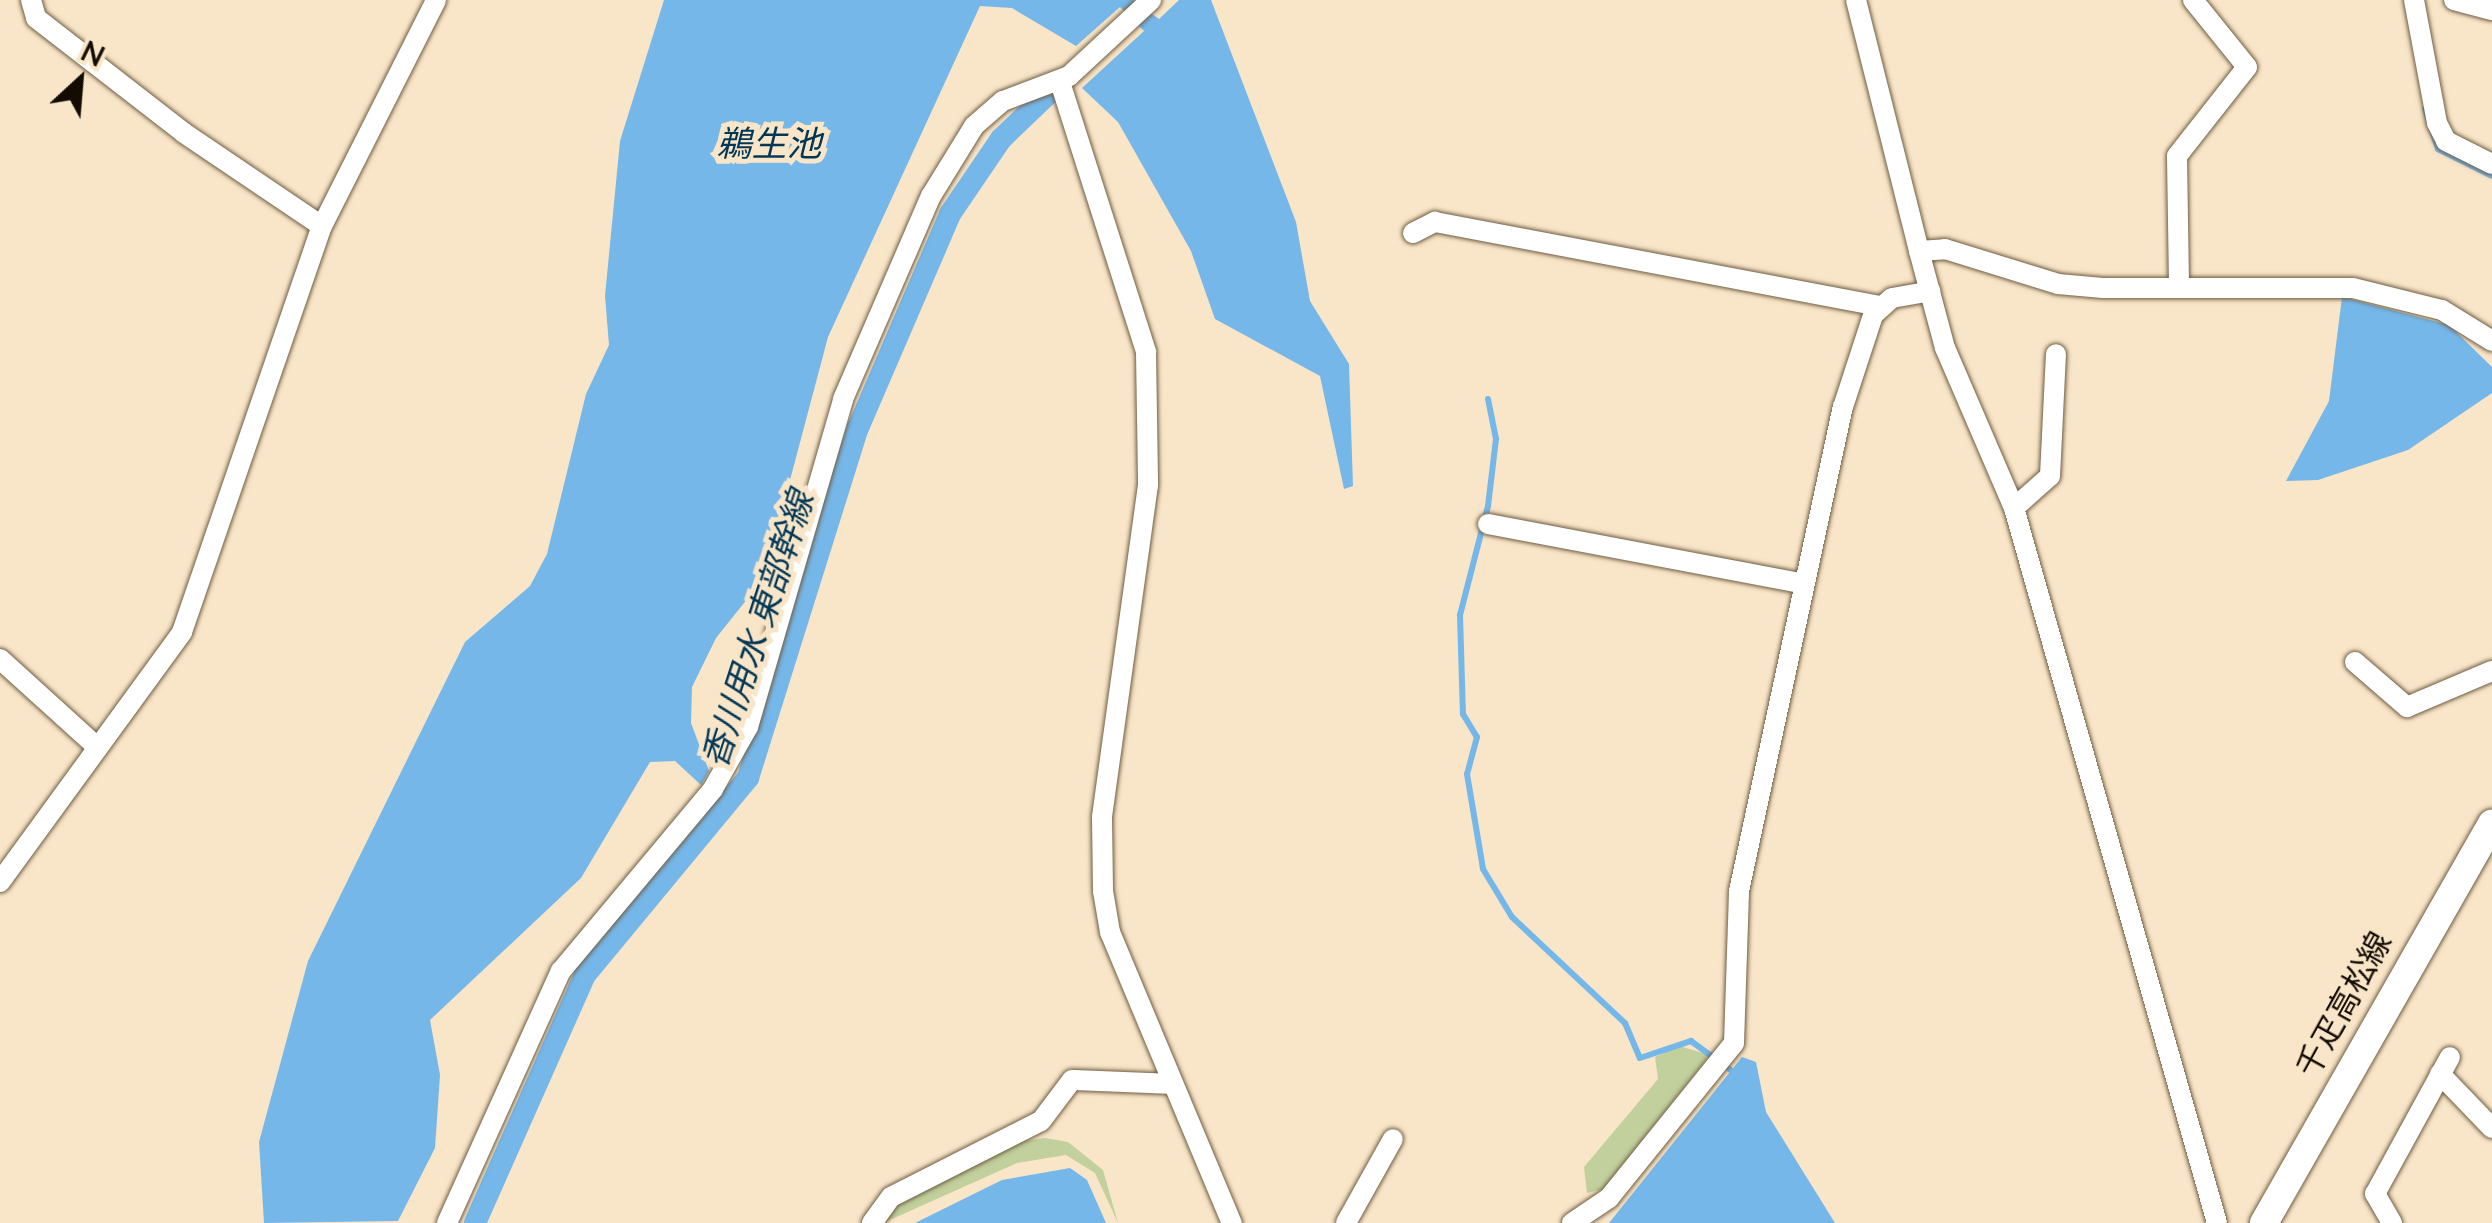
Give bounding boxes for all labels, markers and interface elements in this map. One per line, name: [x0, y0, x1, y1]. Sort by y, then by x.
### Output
north arrow: [30, 30, 130, 130]
text: N: [76, 33, 110, 73]
water label: 鵜生池: [717, 121, 821, 163]
water label: 香川用水 東部幹線: [692, 485, 820, 773]
street label: 千疋高松線: [2287, 925, 2399, 1083]

